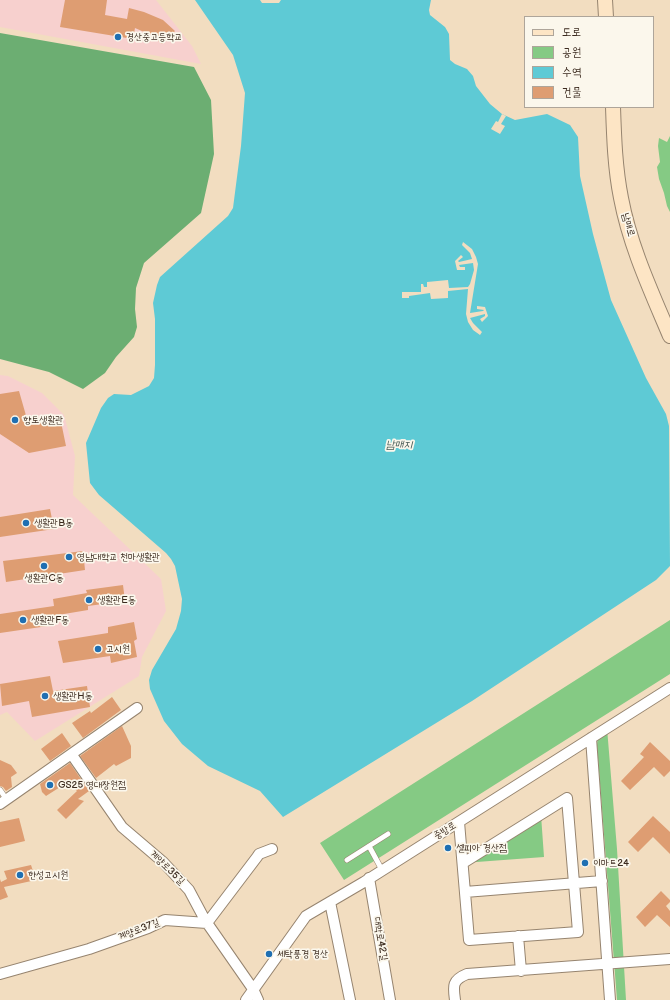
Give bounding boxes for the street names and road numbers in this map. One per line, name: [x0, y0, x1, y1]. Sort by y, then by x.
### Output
street label: 남매로: [619, 212, 637, 238]
street label: 중방로: [432, 820, 458, 842]
street label: 계양로35길: [147, 848, 187, 888]
street label: 대학로42길: [370, 916, 390, 962]
street label: 계양로37길: [117, 917, 161, 943]

